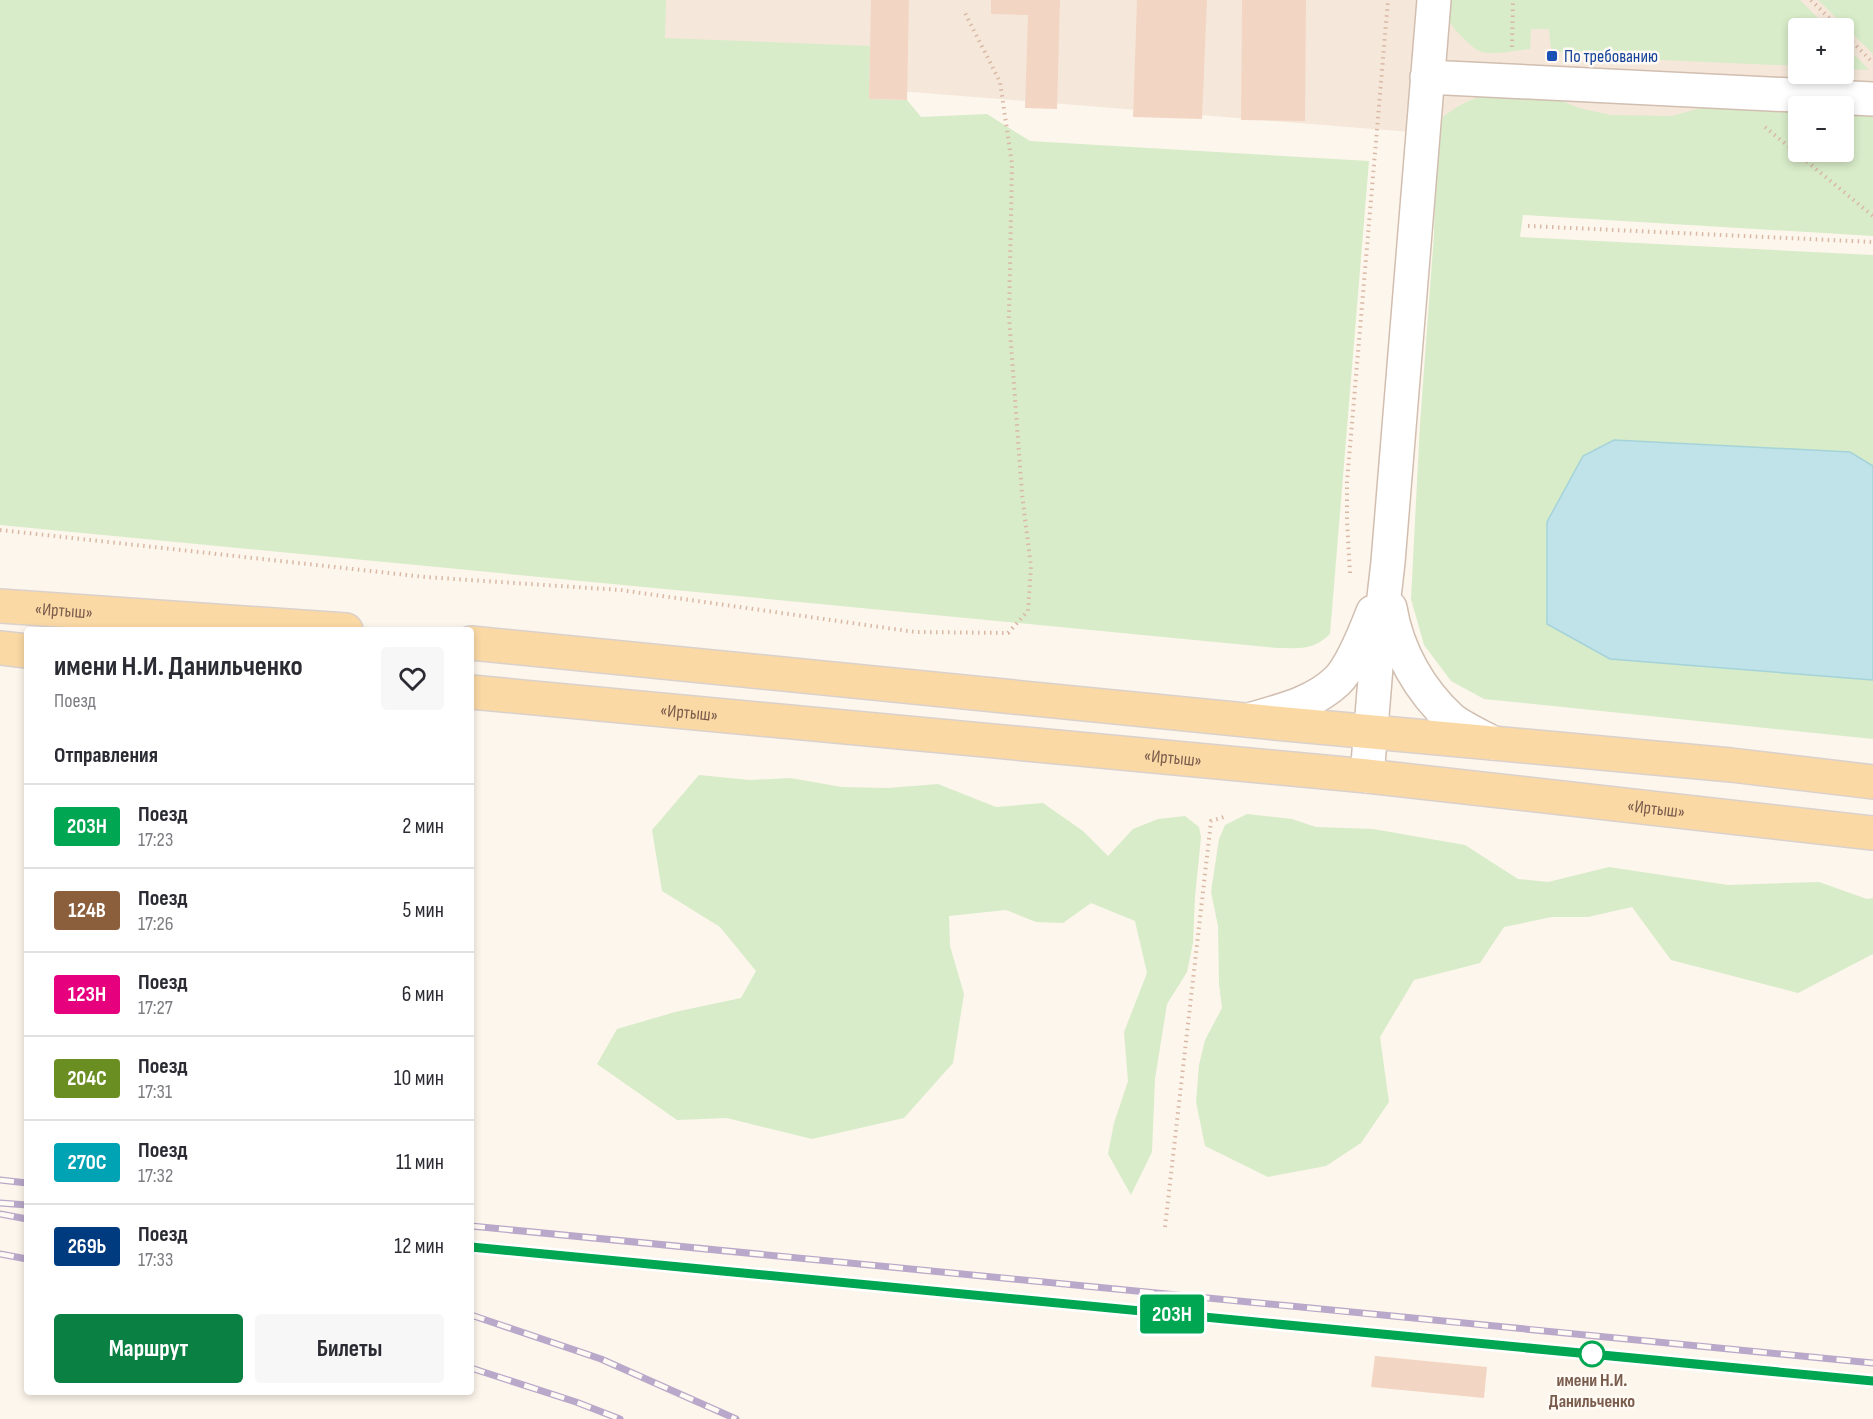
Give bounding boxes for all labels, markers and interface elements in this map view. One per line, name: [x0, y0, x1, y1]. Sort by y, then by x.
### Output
map controls: [1788, 18, 1854, 162]
button: +: [1788, 18, 1854, 84]
place label: По требованию: [1564, 46, 1658, 67]
marker: По требованию: [1545, 49, 1559, 63]
button: −: [1788, 96, 1854, 162]
street label: «Иртыш»: [34, 598, 93, 623]
button: heart: [381, 647, 444, 710]
text: имени Н.И. Данильченко: [54, 650, 303, 683]
text: Поезд: [54, 689, 96, 713]
street label: «Иртыш»: [659, 699, 719, 726]
text: Отправления: [54, 742, 158, 769]
street label: «Иртыш»: [1143, 745, 1203, 771]
street label: «Иртыш»: [1626, 795, 1686, 822]
text: Поезд: [138, 801, 187, 828]
text: 2 мин: [402, 813, 444, 840]
text: 203Н: [67, 814, 107, 839]
text: 17:23: [138, 828, 173, 852]
text: Поезд: [138, 885, 187, 912]
text: 5 мин: [403, 897, 444, 924]
text: 124В: [68, 898, 106, 923]
text: 17:26: [138, 912, 174, 936]
text: Поезд: [138, 969, 187, 996]
text: 6 мин: [402, 981, 444, 1008]
text: 123Н: [68, 982, 106, 1007]
text: 17:27: [138, 996, 173, 1020]
text: Поезд: [138, 1053, 187, 1080]
text: 10 мин: [394, 1065, 444, 1092]
text: 204С: [67, 1066, 107, 1091]
text: 17:31: [138, 1080, 172, 1104]
text: Поезд: [138, 1137, 187, 1164]
text: 11 мин: [396, 1149, 444, 1176]
text: 270С: [67, 1150, 107, 1175]
text: 17:32: [138, 1164, 173, 1188]
text: Поезд: [138, 1221, 187, 1248]
text: 12 мин: [394, 1233, 444, 1260]
text: 269Ь: [68, 1234, 106, 1259]
text: 17:33: [138, 1248, 173, 1272]
line badge: 203Н: [1130, 1294, 1214, 1334]
text: 203Н: [1152, 1302, 1192, 1327]
button: Маршрут: [54, 1314, 243, 1383]
button: Билеты: [255, 1314, 444, 1383]
marker: имени Н.И. Данильченко: [1579, 1341, 1605, 1367]
place label: имени Н.И. Данильченко: [1549, 1370, 1635, 1412]

